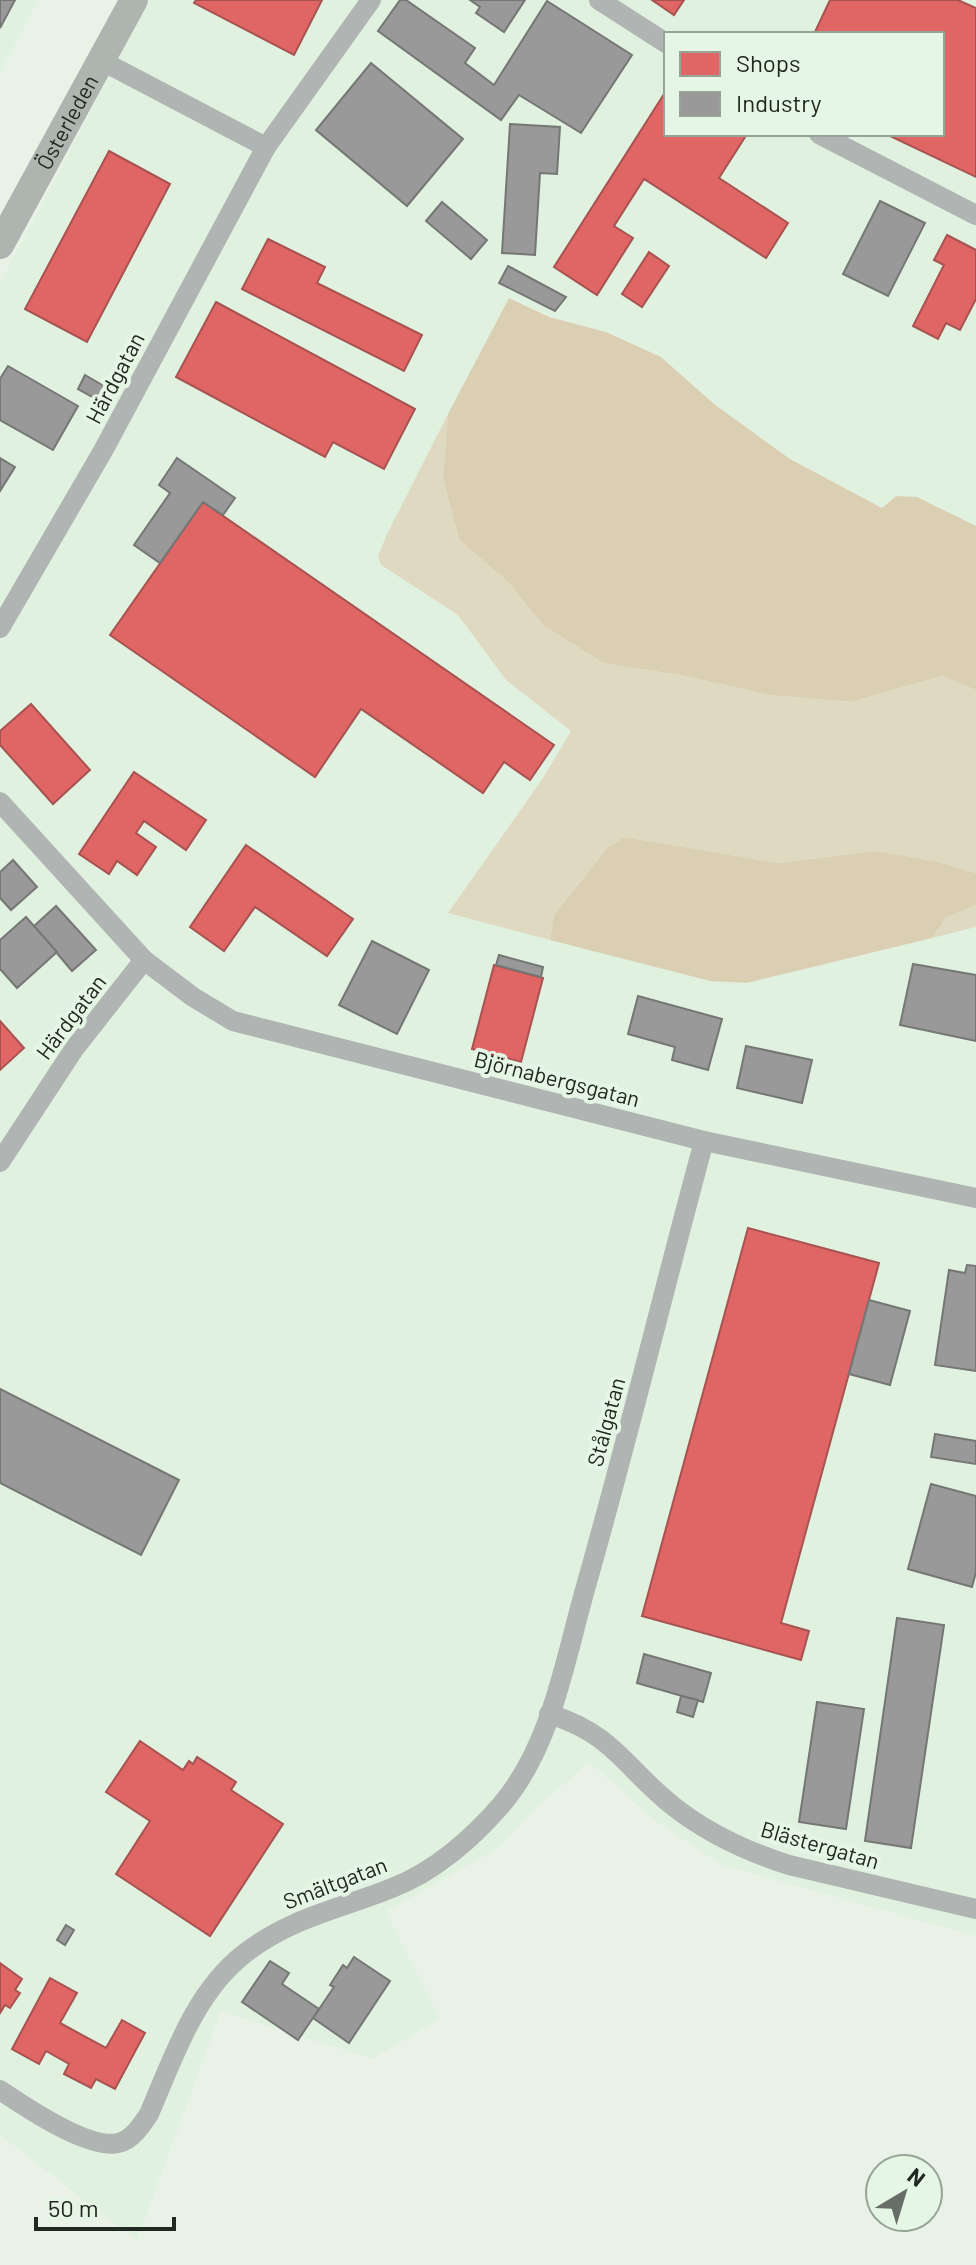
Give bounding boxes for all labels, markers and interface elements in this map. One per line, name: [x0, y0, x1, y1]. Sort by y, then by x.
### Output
legend: [664, 32, 944, 136]
text: Shops: [736, 48, 801, 77]
street label: Österleden: [30, 70, 103, 174]
text: Industry: [736, 88, 822, 117]
street label: Härdgatan: [79, 327, 149, 428]
street label: Härdgatan: [30, 969, 111, 1064]
street label: Björnabergsgatan: [472, 1045, 643, 1111]
street label: Stålgatan: [581, 1374, 629, 1469]
street label: Blästergatan: [758, 1815, 882, 1873]
street label: Smältgatan: [279, 1850, 390, 1914]
north arrow: [864, 2153, 944, 2233]
text: N: [903, 2162, 931, 2191]
scale bar: [36, 2181, 174, 2231]
text: 50 m: [48, 2193, 99, 2222]

